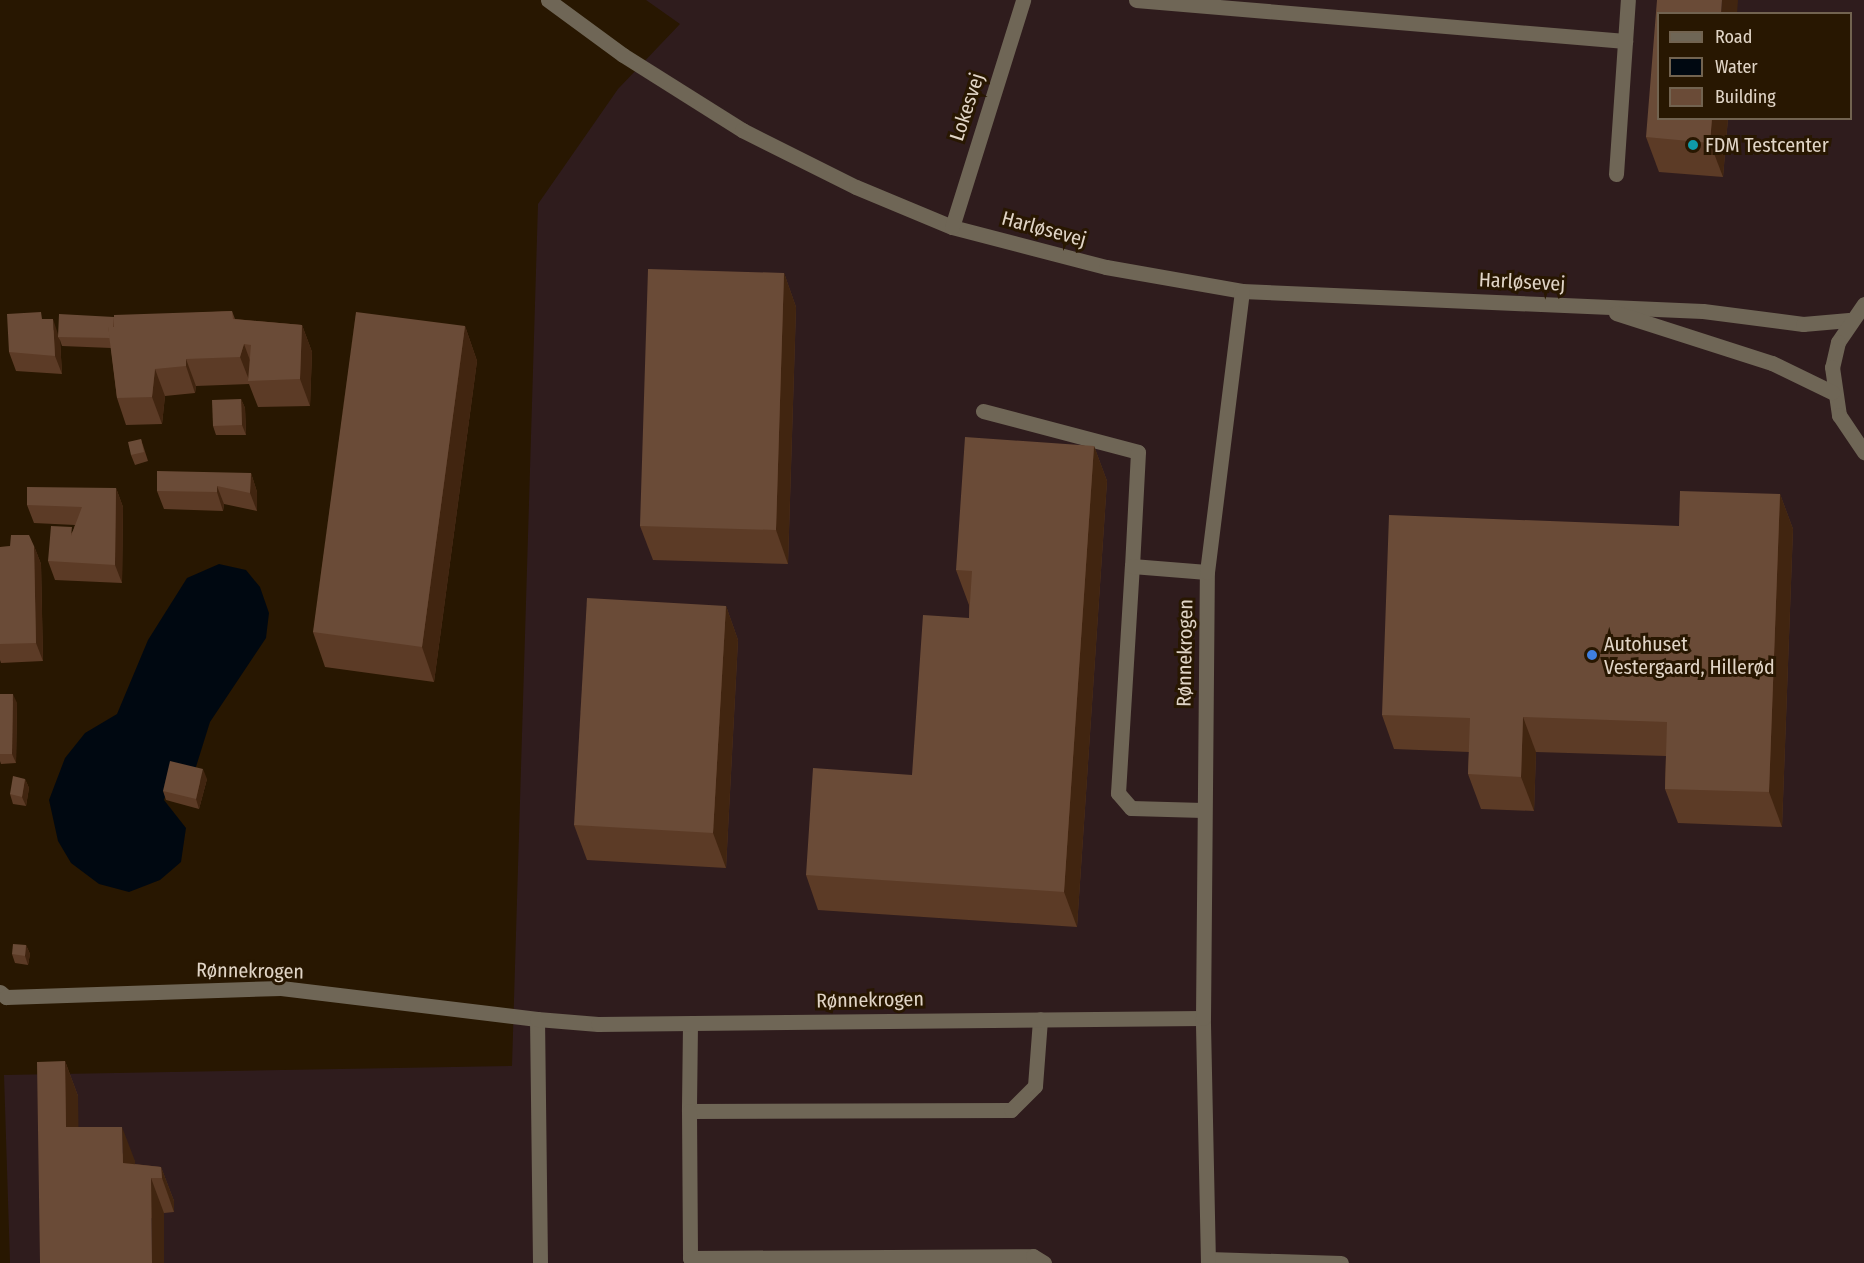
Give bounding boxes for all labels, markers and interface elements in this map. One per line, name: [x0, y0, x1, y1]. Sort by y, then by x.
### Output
legend: [1657, 12, 1852, 120]
text: Road: [1715, 26, 1752, 48]
text: Water: [1715, 56, 1758, 78]
street label: Lokesvej: [945, 70, 989, 144]
text: Building: [1715, 86, 1776, 108]
place label: FDM Testcenter: [1705, 133, 1829, 157]
marker: FDM Testcenter: [1686, 138, 1700, 152]
street label: Harløsevej: [999, 206, 1089, 252]
street label: Harløsevej: [1478, 268, 1566, 296]
street label: Rønnekrogen: [1172, 599, 1198, 707]
place label: Autohuset Vestergaard, Hillerød: [1604, 632, 1775, 679]
marker: Autohuset Vestergaard, Hillerød: [1585, 648, 1599, 662]
street label: Rønnekrogen: [196, 958, 304, 984]
street label: Rønnekrogen: [816, 987, 924, 1013]

